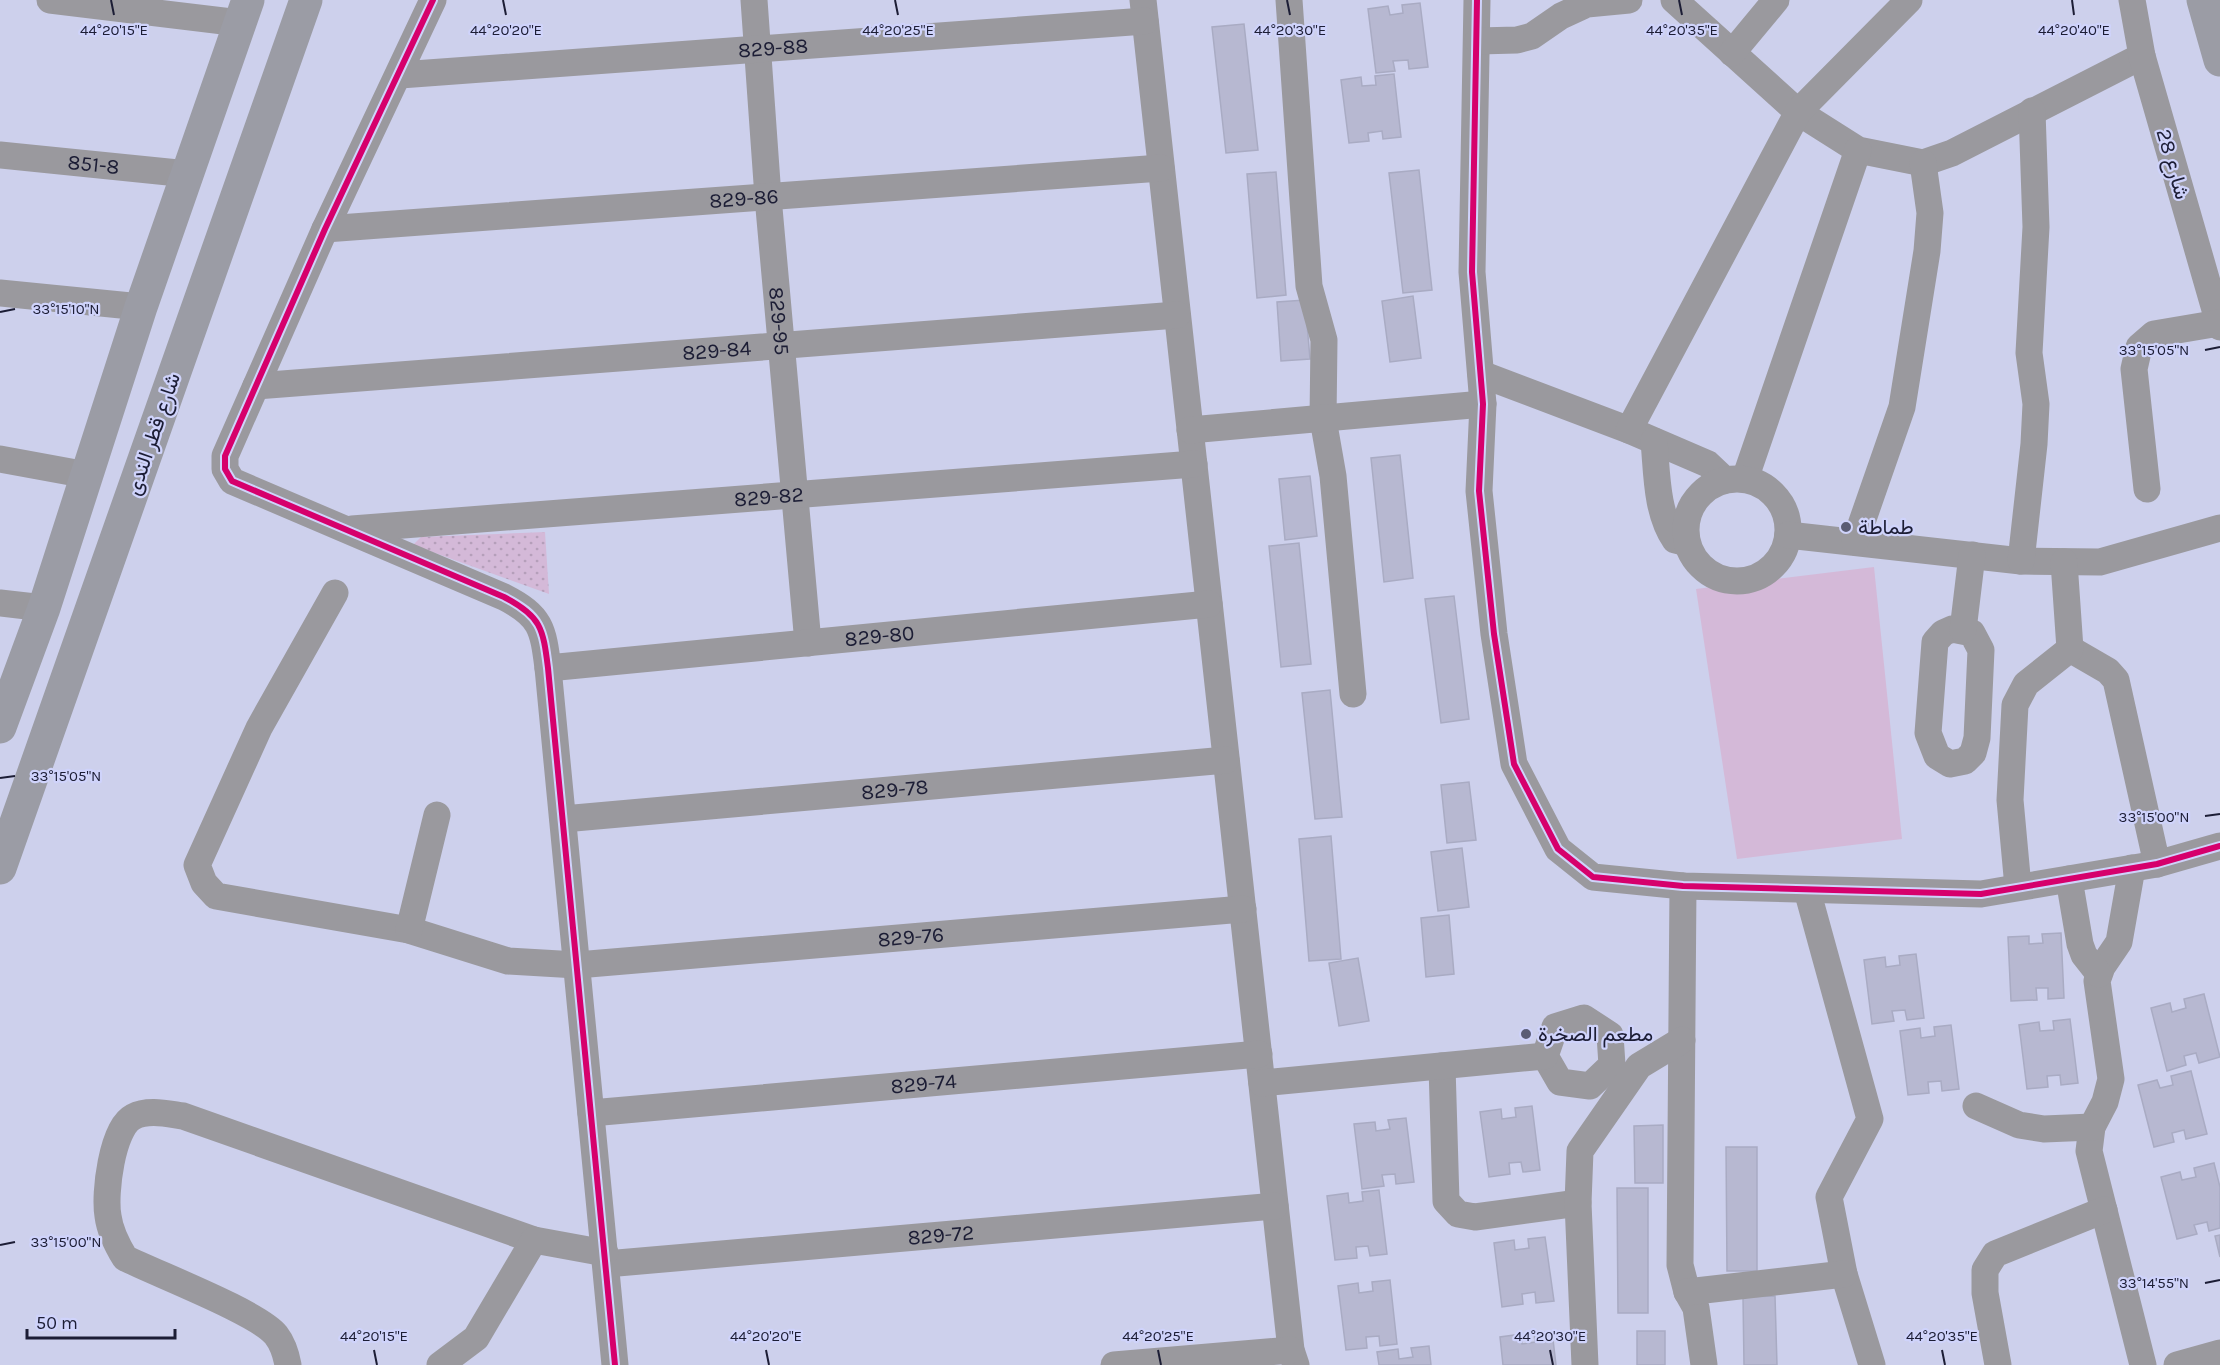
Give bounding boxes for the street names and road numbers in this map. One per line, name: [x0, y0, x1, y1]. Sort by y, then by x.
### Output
street label: 829-88: [737, 33, 809, 62]
street label: شارع 28: [2150, 126, 2195, 203]
street label: 851-8: [66, 150, 121, 179]
street label: 829-86: [708, 184, 779, 213]
street label: 829-95: [764, 286, 794, 356]
street label: 829-84: [681, 336, 752, 365]
street label: شارع قطر الندى: [121, 370, 187, 499]
street label: 829-82: [733, 482, 804, 511]
street label: 829-80: [843, 621, 915, 651]
street label: 829-78: [860, 775, 929, 804]
street label: 829-76: [877, 922, 945, 952]
street label: 829-74: [890, 1069, 958, 1098]
street label: 829-72: [907, 1220, 975, 1250]

